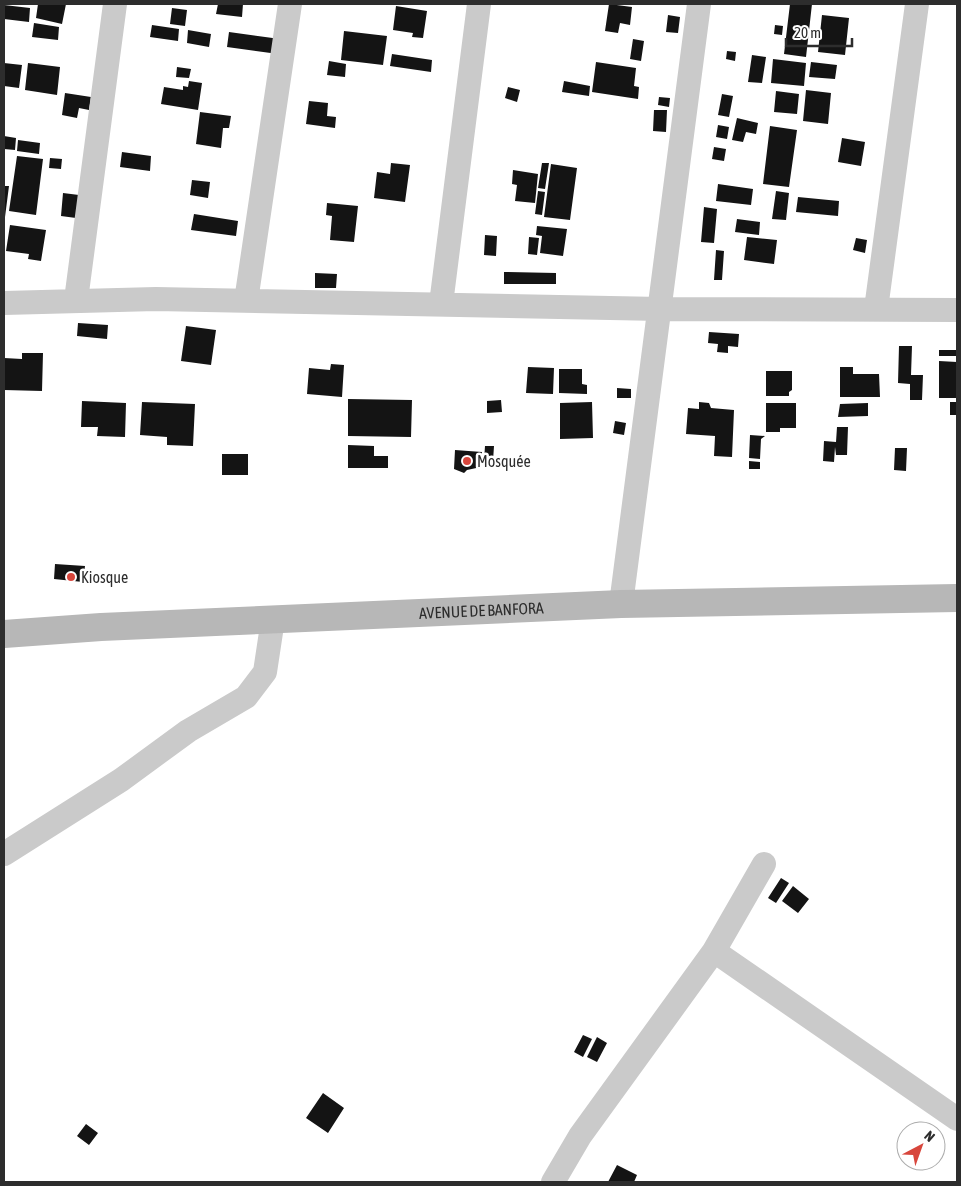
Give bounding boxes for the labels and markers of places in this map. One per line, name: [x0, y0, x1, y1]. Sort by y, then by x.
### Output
place label: Mosquée: [477, 452, 531, 471]
marker: Mosquée: [461, 455, 473, 467]
place label: Kiosque: [81, 568, 128, 587]
marker: Kiosque: [65, 571, 77, 583]

